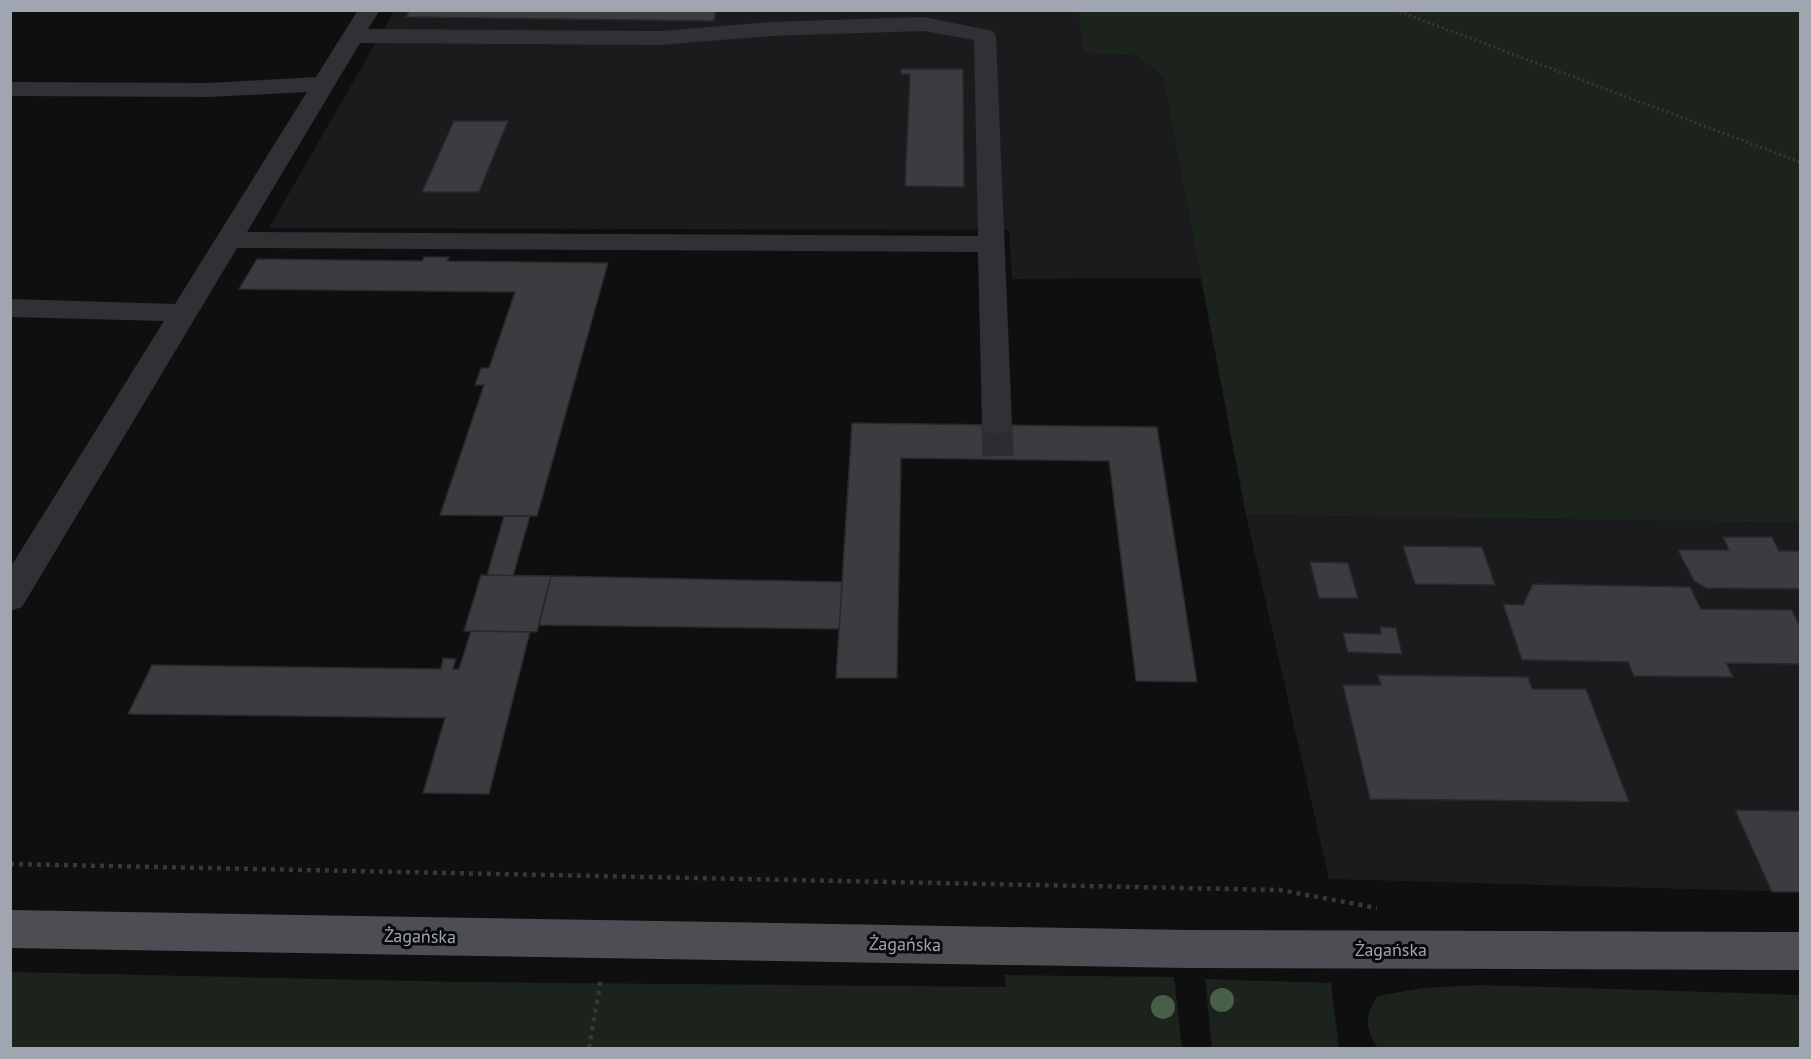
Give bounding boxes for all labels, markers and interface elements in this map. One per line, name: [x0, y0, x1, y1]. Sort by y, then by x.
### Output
street label: Żagańska: [384, 924, 456, 948]
street label: Żagańska: [869, 932, 941, 956]
street label: Żagańska: [1355, 938, 1427, 961]

